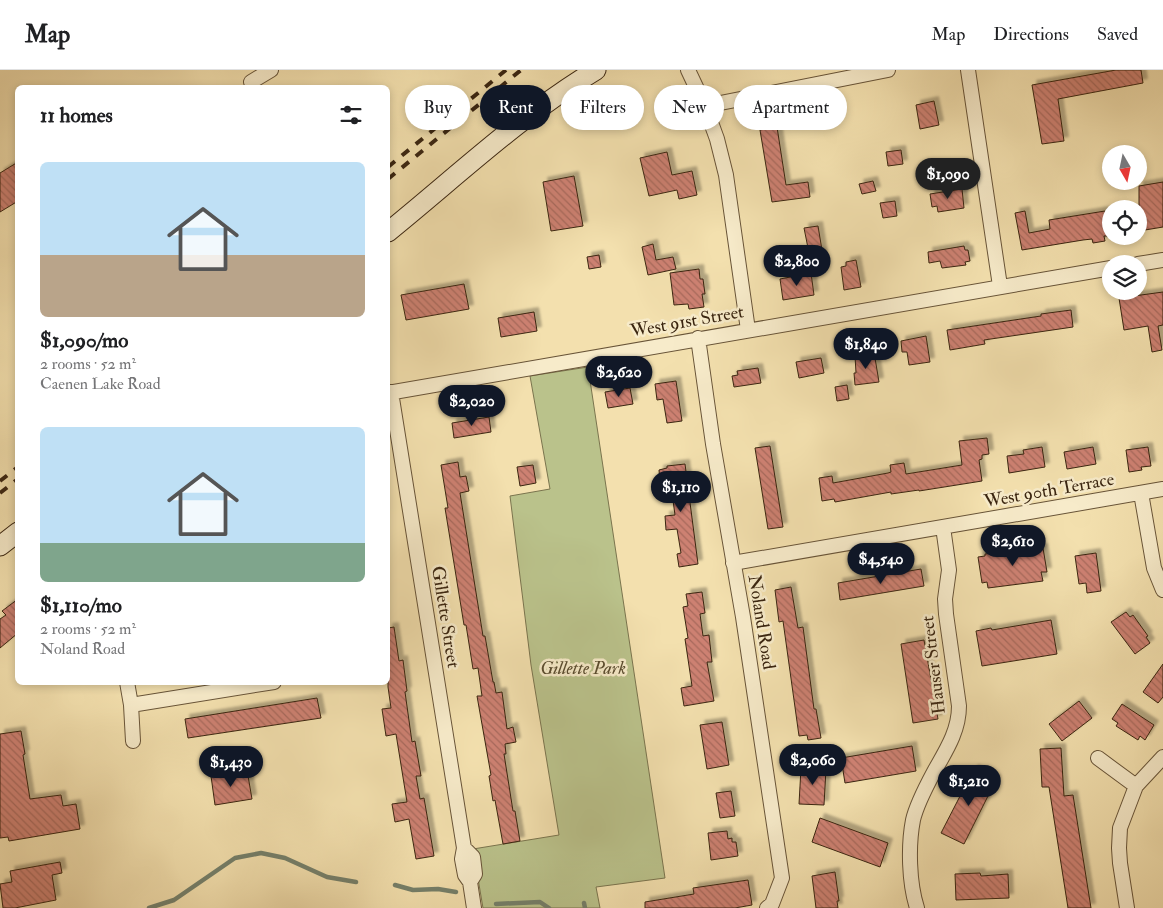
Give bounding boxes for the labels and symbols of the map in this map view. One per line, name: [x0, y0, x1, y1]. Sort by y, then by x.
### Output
north arrow: [1102, 145, 1148, 190]
pin: $1,090: [907, 158, 989, 200]
pin: $2,800: [756, 244, 838, 287]
street label: West 91st Street: [628, 300, 746, 343]
pin: $1,840: [825, 328, 907, 370]
pin: $2,620: [578, 356, 660, 398]
pin: $2,020: [431, 384, 513, 427]
street label: West 90th Terrace: [981, 468, 1116, 513]
pin: $1,110: [640, 470, 722, 513]
pin: $2,610: [972, 524, 1054, 567]
pin: $4,540: [840, 542, 922, 585]
street label: Gillette Street: [426, 564, 465, 670]
street label: Noland Road: [743, 573, 780, 671]
street label: Hauser Street: [916, 614, 951, 715]
park label: Gillette Park: [540, 657, 626, 680]
pin: $2,060: [772, 744, 854, 786]
pin: $1,430: [190, 746, 272, 788]
pin: $1,210: [928, 764, 1010, 807]

